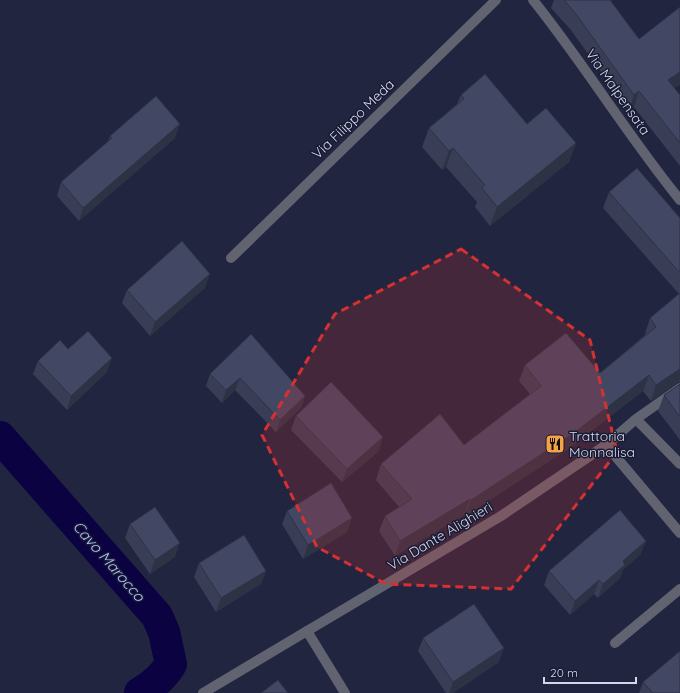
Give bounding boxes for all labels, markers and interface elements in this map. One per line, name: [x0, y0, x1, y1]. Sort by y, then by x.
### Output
street label: Via Malpensata: [582, 46, 654, 138]
street label: Via Filippo Meda: [308, 75, 398, 163]
place label: Trattoria Monnalisa: [569, 427, 635, 461]
restaurant icon: Trattoria Monnalisa: [544, 433, 566, 455]
street label: Via Dante Alighieri: [384, 498, 496, 574]
water label: Cavo Marocco: [69, 517, 150, 606]
scale bar: [544, 659, 636, 685]
text: 20 m: [550, 665, 578, 680]

